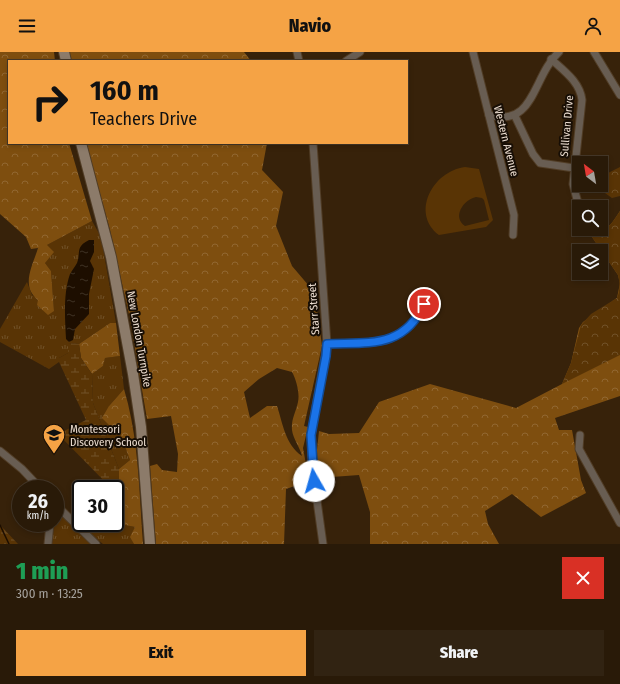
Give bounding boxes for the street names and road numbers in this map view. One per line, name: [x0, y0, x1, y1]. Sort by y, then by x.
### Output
street label: Sullivan Drive: [558, 95, 576, 157]
street label: Western Avenue: [491, 104, 521, 178]
street label: Starr Street: [306, 282, 322, 335]
street label: New London Turnpike: [124, 290, 154, 388]

